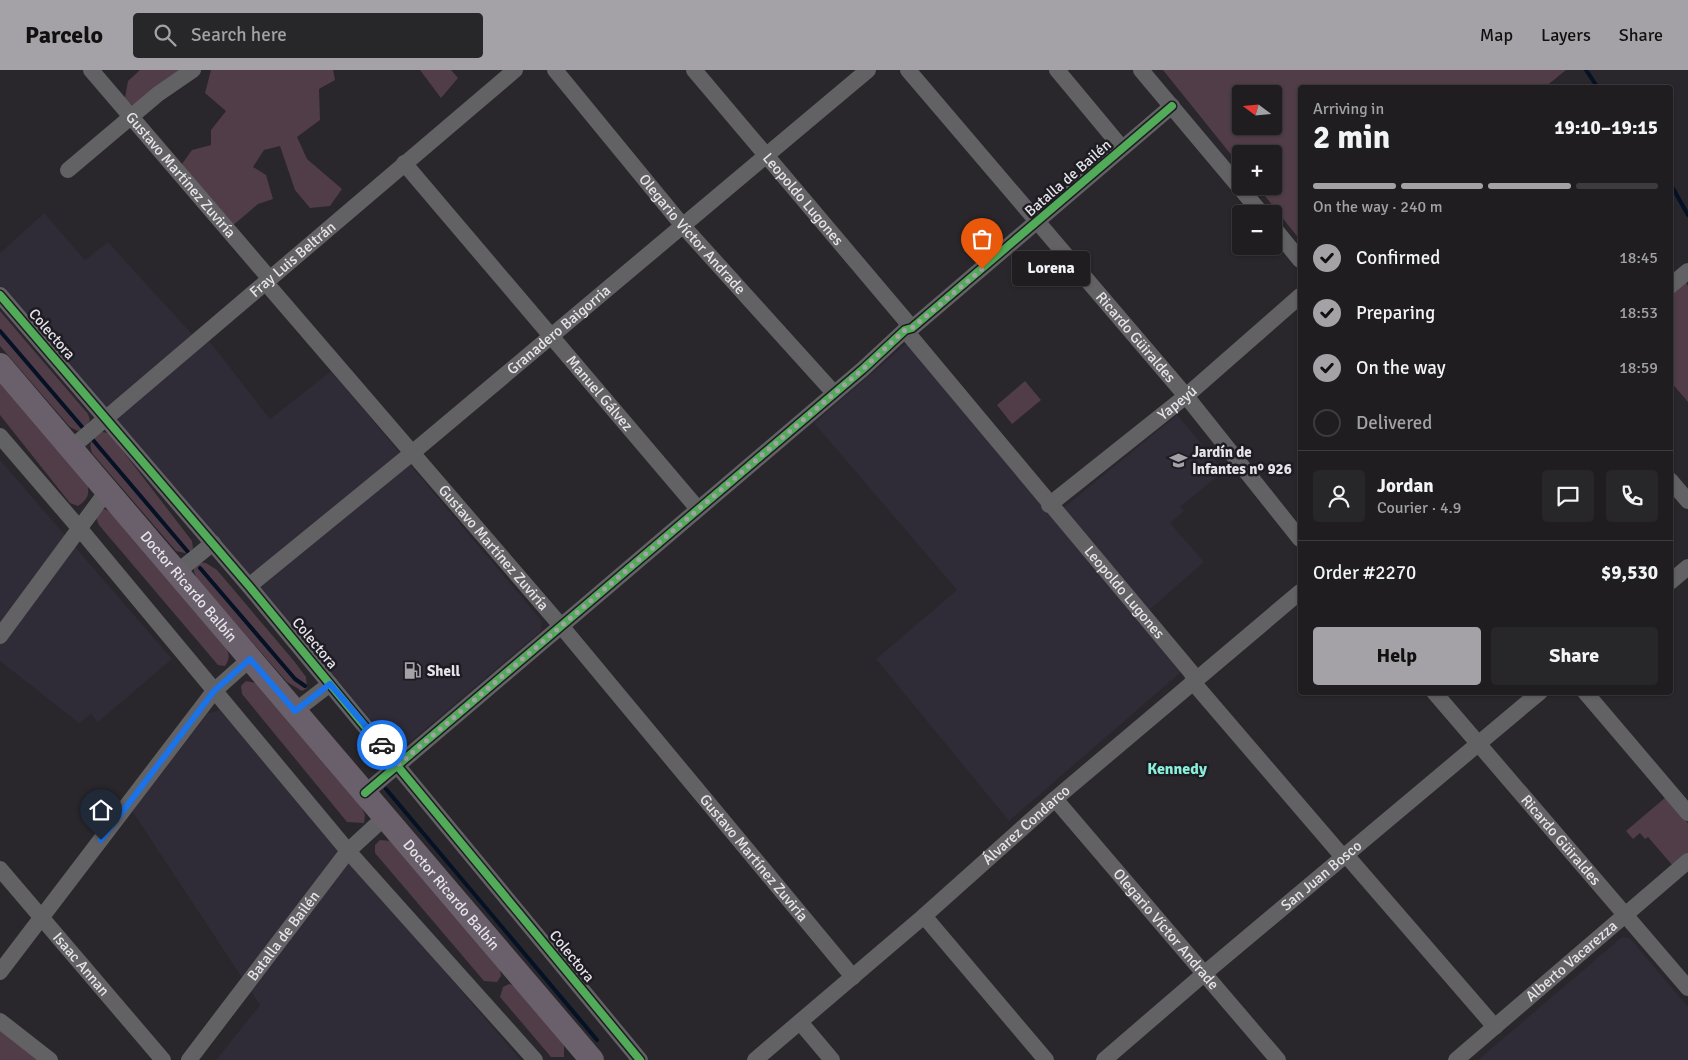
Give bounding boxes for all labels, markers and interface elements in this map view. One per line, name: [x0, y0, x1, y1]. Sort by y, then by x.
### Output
search box: [133, 13, 483, 58]
text: Parcelo: [25, 20, 103, 50]
icon: search: [151, 21, 179, 49]
text: Search here: [191, 23, 287, 47]
text: Map: [1480, 24, 1513, 46]
text: Layers: [1541, 24, 1591, 46]
text: Share: [1619, 24, 1663, 46]
north arrow: [1232, 85, 1282, 135]
map controls: [1232, 85, 1282, 255]
text: Arriving in: [1313, 99, 1384, 119]
street label: Gustavo Martínez Zuviría: [122, 108, 240, 241]
text: 19:10–19:15: [1554, 116, 1658, 140]
text: 2 min: [1313, 118, 1390, 157]
street label: Batalla de Bailén: [1021, 136, 1115, 220]
button: +: [1232, 145, 1282, 195]
street label: Leopoldo Lugones: [759, 149, 848, 249]
street label: Olegario Víctor Andrade: [635, 170, 749, 298]
text: On the way · 240 m: [1313, 197, 1443, 217]
button: −: [1232, 205, 1282, 255]
street label: Fray Luis Beltrán: [246, 218, 339, 301]
pin: [961, 218, 1003, 269]
icon: bag: [968, 225, 996, 253]
icon: check: [1313, 244, 1341, 272]
text: Confirmed: [1356, 246, 1440, 270]
text: 18:45: [1619, 248, 1658, 268]
callout: Lorena: [1012, 252, 1090, 286]
text: Lorena: [1027, 258, 1075, 278]
street label: Granadero Baigorria: [503, 281, 614, 378]
street label: Ricardo Güiraldes: [1092, 288, 1180, 386]
icon: check: [1313, 299, 1341, 327]
text: Preparing: [1356, 301, 1435, 325]
text: 18:53: [1619, 303, 1658, 323]
street label: Colectora: [25, 305, 79, 363]
street label: Manuel Gálvez: [562, 352, 637, 435]
icon: check: [1313, 354, 1341, 382]
text: On the way: [1356, 356, 1446, 380]
text: 18:59: [1619, 358, 1658, 378]
street label: Yapeyú: [1154, 382, 1201, 424]
text: Delivered: [1356, 411, 1432, 435]
place label: Jardín de Infantes nº 926: [1192, 443, 1292, 478]
school or university icon: Jardín de Infantes nº 926: [1168, 451, 1188, 471]
button: person: [1313, 470, 1365, 522]
button: chat: [1542, 470, 1594, 522]
button: phone: [1606, 470, 1658, 522]
text: Jordan: [1377, 474, 1434, 498]
street label: Gustavo Martínez Zuviría: [435, 481, 553, 614]
text: Courier · 4.9: [1377, 498, 1461, 518]
street label: Doctor Ricardo Balbín: [136, 527, 241, 646]
street label: Leopoldo Lugones: [1080, 542, 1169, 643]
text: Order #2270: [1313, 561, 1416, 585]
text: $9,530: [1601, 561, 1658, 585]
street label: Colectora: [288, 614, 342, 672]
button: Help: [1313, 627, 1481, 685]
button: Share: [1491, 627, 1658, 685]
fuel station icon: Shell: [403, 661, 423, 681]
place label: Shell: [427, 662, 460, 680]
courier: [357, 720, 407, 770]
icon: car: [368, 731, 396, 759]
district label: Kennedy: [1147, 759, 1207, 779]
street label: Álvarez Condarco: [978, 781, 1074, 868]
pin: [80, 789, 122, 840]
street label: Gustavo Martínez Zuviría: [696, 791, 812, 925]
street label: Ricardo Güiraldes: [1517, 791, 1605, 889]
icon: home: [87, 796, 115, 824]
street label: Doctor Ricardo Balbín: [399, 836, 504, 954]
street label: San Juan Bosco: [1277, 836, 1365, 914]
street label: Olegario Víctor Andrade: [1109, 865, 1223, 993]
street label: Batalla de Bailén: [243, 887, 323, 984]
street label: Alberto Vacarezza: [1522, 917, 1621, 1005]
street label: Colectora: [546, 926, 598, 986]
street label: Isaac Annan: [49, 929, 113, 1000]

